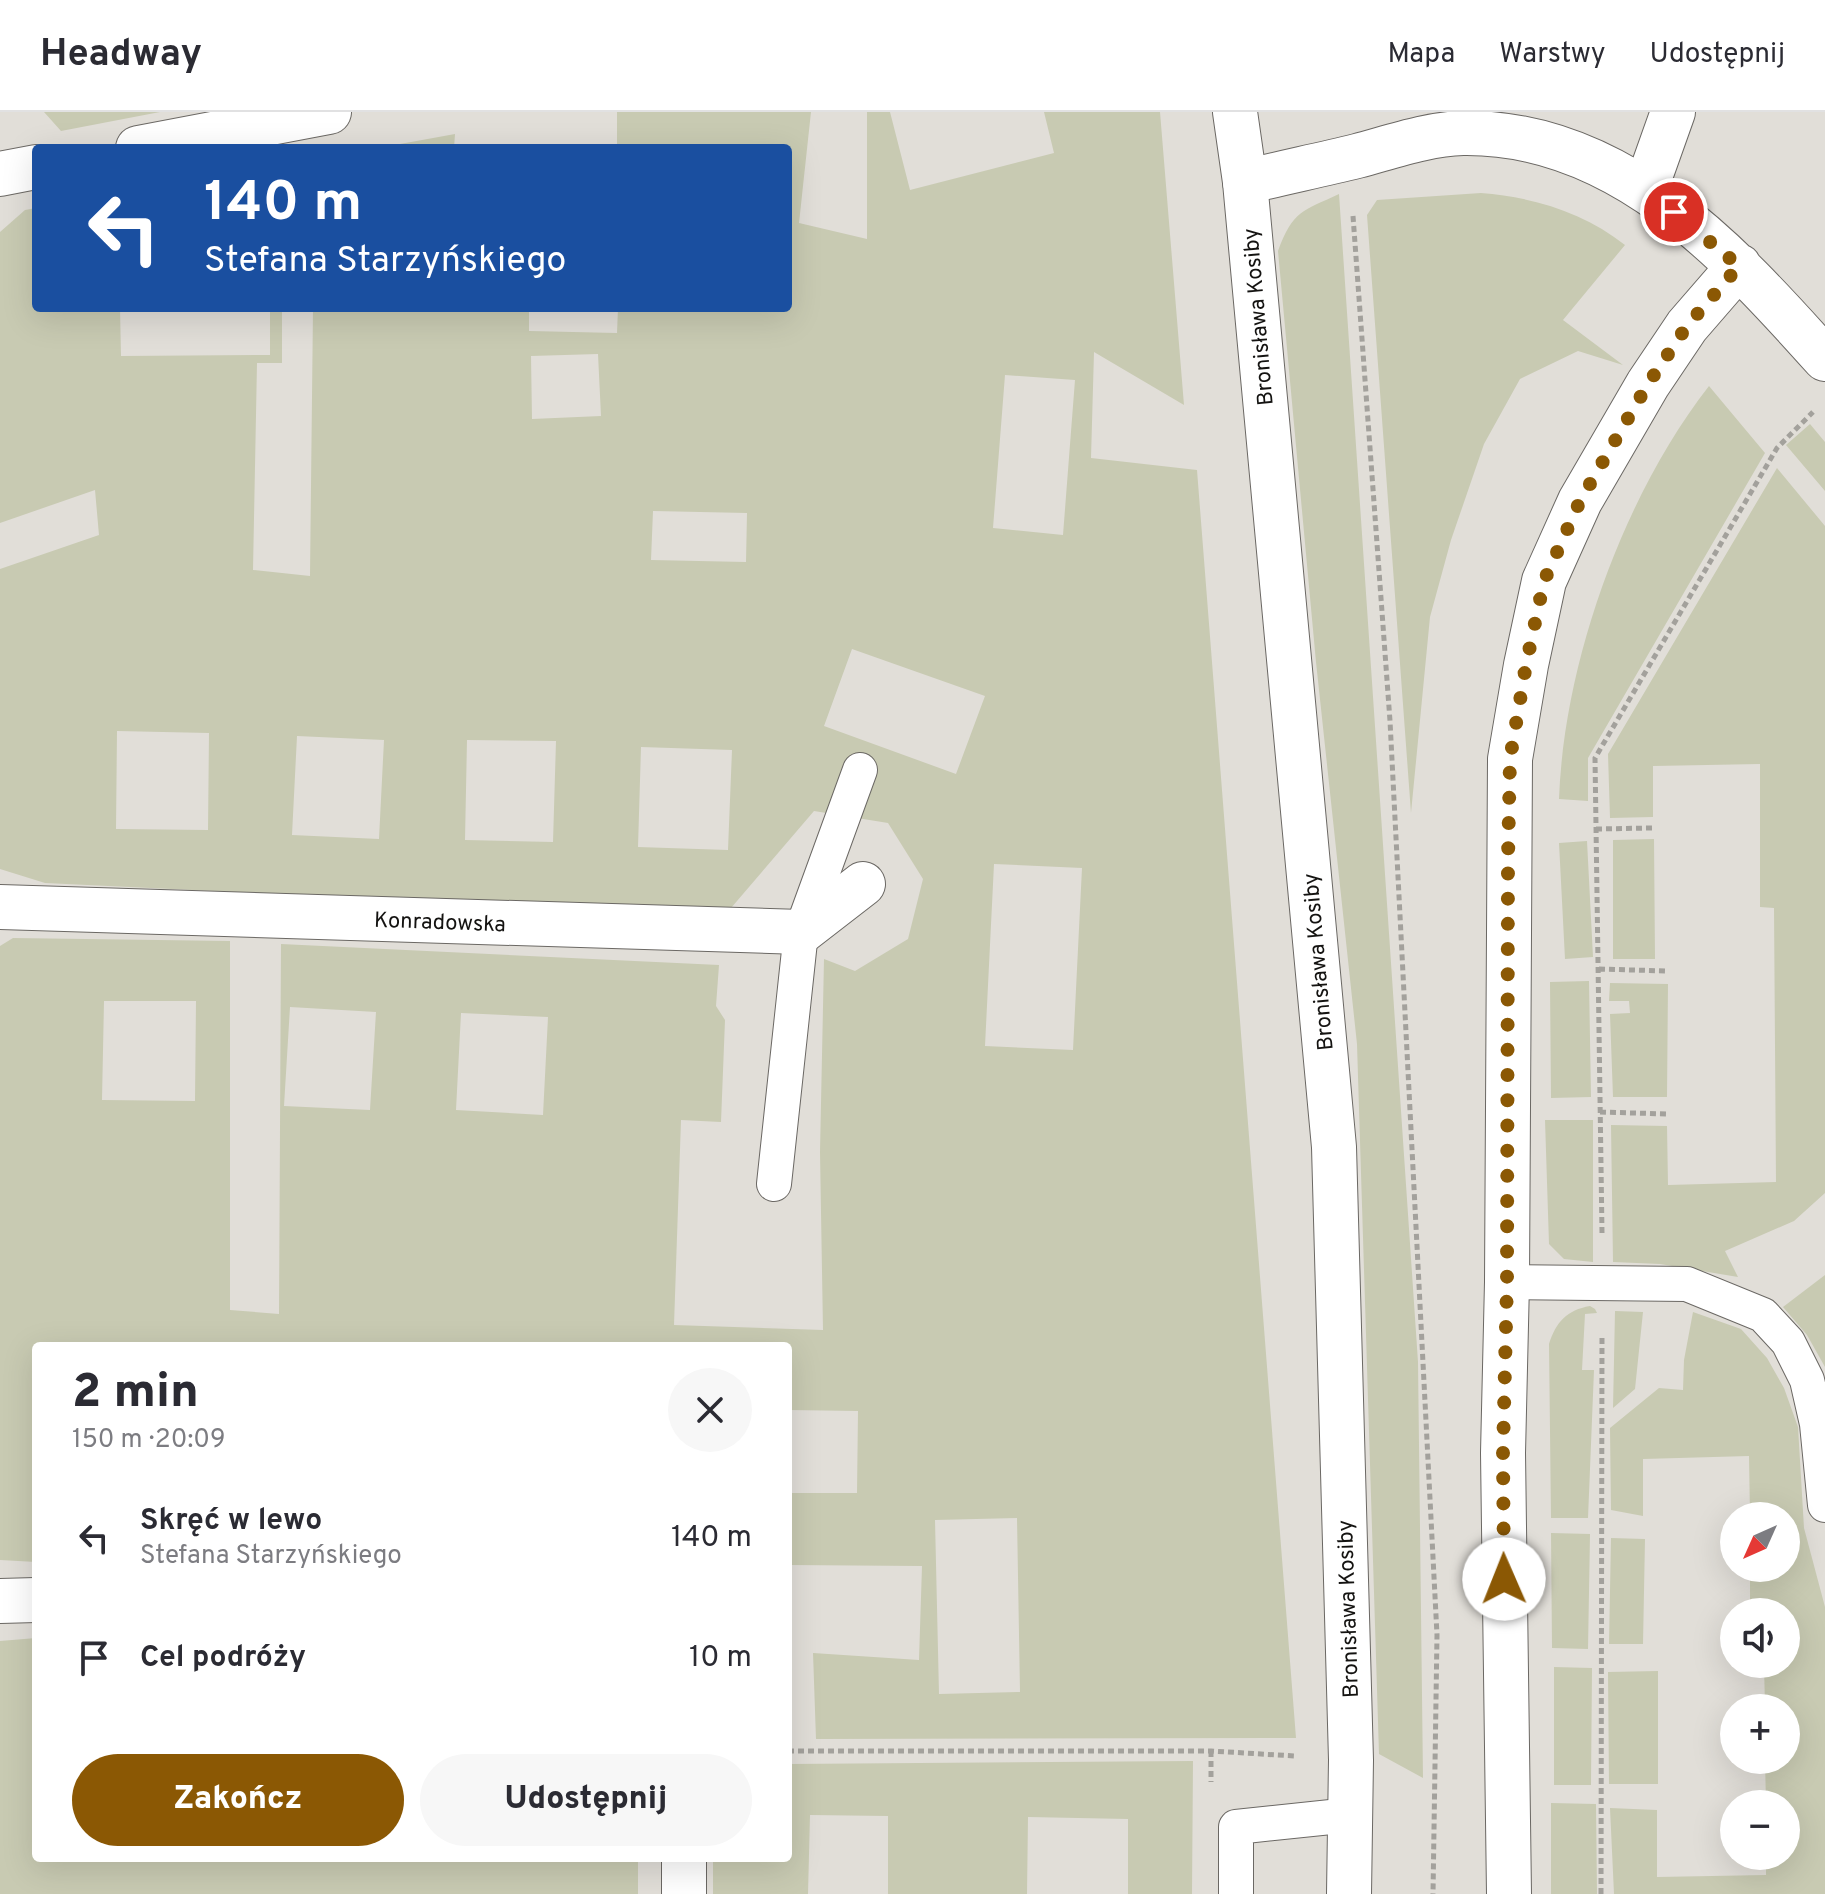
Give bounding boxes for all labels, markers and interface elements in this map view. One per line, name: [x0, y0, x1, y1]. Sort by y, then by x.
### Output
text: Headway: [40, 31, 202, 80]
text: Mapa: [1388, 37, 1455, 73]
text: Warstwy: [1499, 37, 1606, 73]
text: Udostępnij: [1650, 37, 1785, 73]
text: 140 m: [204, 170, 362, 240]
icon: left: [72, 176, 176, 280]
pin: [1640, 178, 1708, 246]
icon: arrive: [1652, 190, 1696, 234]
street label: Bronisława Kosiby: [1238, 227, 1281, 407]
text: Stefana Starzyńskiego: [204, 239, 566, 285]
street label: Bronisława Kosiby: [1298, 872, 1341, 1052]
street label: Konradowska: [374, 908, 506, 939]
text: 2 min: [72, 1364, 199, 1424]
button: close: [668, 1368, 752, 1452]
text: 150 m · 20:09: [72, 1424, 226, 1457]
north arrow: [1720, 1502, 1800, 1582]
map controls: [1720, 1502, 1800, 1870]
text: Skręć w lewo: [140, 1503, 322, 1540]
icon: left: [72, 1516, 116, 1560]
street label: Bronisława Kosiby: [1333, 1519, 1366, 1698]
text: 140 m: [671, 1520, 752, 1557]
position arrow: [1462, 1537, 1546, 1621]
text: Stefana Starzyńskiego: [140, 1540, 402, 1573]
button: sound: [1720, 1598, 1800, 1678]
icon: arrive: [72, 1636, 116, 1680]
text: Cel podróży: [140, 1640, 306, 1677]
text: 10 m: [689, 1640, 752, 1677]
button: +: [1720, 1694, 1800, 1774]
button: Zakończ: [72, 1754, 404, 1846]
button: Udostępnij: [420, 1754, 752, 1846]
button: −: [1720, 1790, 1800, 1870]

